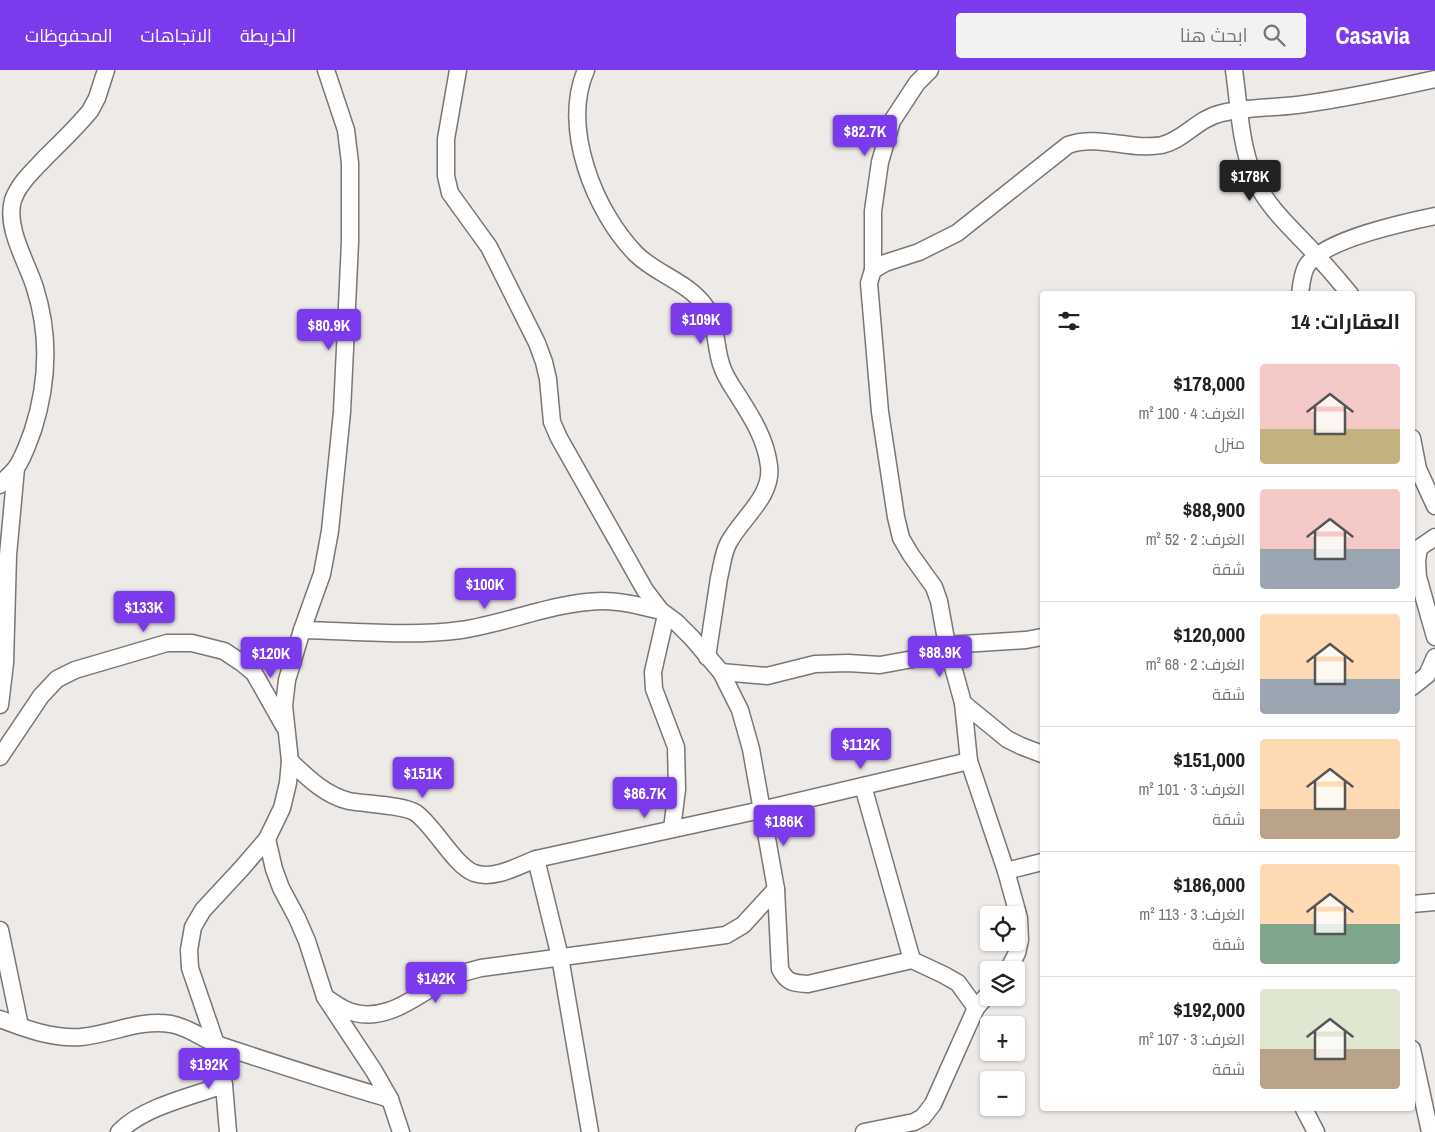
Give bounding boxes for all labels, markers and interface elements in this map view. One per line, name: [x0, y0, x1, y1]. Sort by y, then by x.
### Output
search box: [956, 13, 1306, 58]
text: Casavia: [1336, 19, 1410, 51]
icon: search: [1260, 21, 1288, 49]
text: ابحث هنا: [1180, 22, 1248, 48]
text: المحفوظات: [25, 23, 113, 48]
text: الاتجاهات: [141, 23, 212, 48]
text: الخريطة: [240, 23, 296, 48]
pin: $82.7K: [824, 114, 906, 157]
text: $82.7K: [844, 120, 886, 142]
pin: $178K: [1215, 160, 1285, 202]
text: $178K: [1231, 165, 1269, 187]
pin: $109K: [666, 302, 736, 345]
icon: filters: [1055, 307, 1083, 335]
text: العقارات: 14: [1291, 307, 1400, 336]
pin: $80.9K: [288, 308, 370, 351]
text: $109K: [682, 308, 720, 330]
text: $80.9K: [308, 314, 350, 336]
text: $178,000: [1173, 369, 1245, 398]
icon: home: [1300, 384, 1360, 444]
text: الغرف: 4 · 100 m²: [1138, 402, 1245, 424]
text: منزل: [1215, 432, 1245, 454]
text: $88,900: [1183, 495, 1245, 524]
icon: home: [1300, 509, 1360, 569]
text: الغرف: 2 · 52 m²: [1146, 528, 1245, 550]
text: شقة: [1212, 558, 1245, 580]
pin: $100K: [450, 568, 520, 610]
text: $100K: [466, 573, 504, 595]
pin: $133K: [109, 590, 179, 633]
text: $133K: [125, 596, 163, 618]
text: $120,000: [1173, 620, 1245, 649]
icon: home: [1300, 634, 1360, 694]
pin: $120K: [236, 636, 306, 679]
pin: $88.9K: [899, 636, 981, 678]
text: $88.9K: [919, 641, 961, 663]
text: $120K: [252, 642, 290, 664]
text: الغرف: 2 · 68 m²: [1146, 653, 1245, 675]
text: شقة: [1212, 683, 1245, 705]
pin: $112K: [826, 728, 896, 770]
text: $112K: [842, 733, 880, 755]
text: $151,000: [1173, 745, 1245, 774]
pin: $151K: [388, 756, 458, 799]
icon: home: [1300, 759, 1360, 819]
text: $151K: [404, 762, 442, 784]
pin: $86.7K: [604, 776, 686, 819]
text: الغرف: 3 · 101 m²: [1138, 778, 1245, 800]
text: $86.7K: [624, 782, 666, 804]
pin: $186K: [749, 804, 819, 847]
text: شقة: [1212, 808, 1245, 830]
text: $186K: [765, 810, 803, 832]
text: $186,000: [1173, 870, 1245, 899]
icon: home: [1300, 884, 1360, 944]
text: الغرف: 3 · 113 m²: [1139, 903, 1245, 925]
map controls: [980, 906, 1025, 1116]
button: locate: [980, 906, 1025, 951]
text: شقة: [1212, 933, 1245, 955]
button: layers: [980, 961, 1025, 1006]
pin: $142K: [401, 962, 471, 1004]
text: $142K: [417, 967, 455, 989]
text: $192,000: [1173, 995, 1245, 1024]
icon: home: [1300, 1009, 1360, 1069]
button: +: [980, 1016, 1025, 1061]
text: الغرف: 3 · 107 m²: [1138, 1028, 1245, 1050]
pin: $192K: [174, 1048, 244, 1090]
text: $192K: [190, 1053, 228, 1075]
text: شقة: [1212, 1058, 1245, 1080]
button: −: [980, 1071, 1025, 1116]

